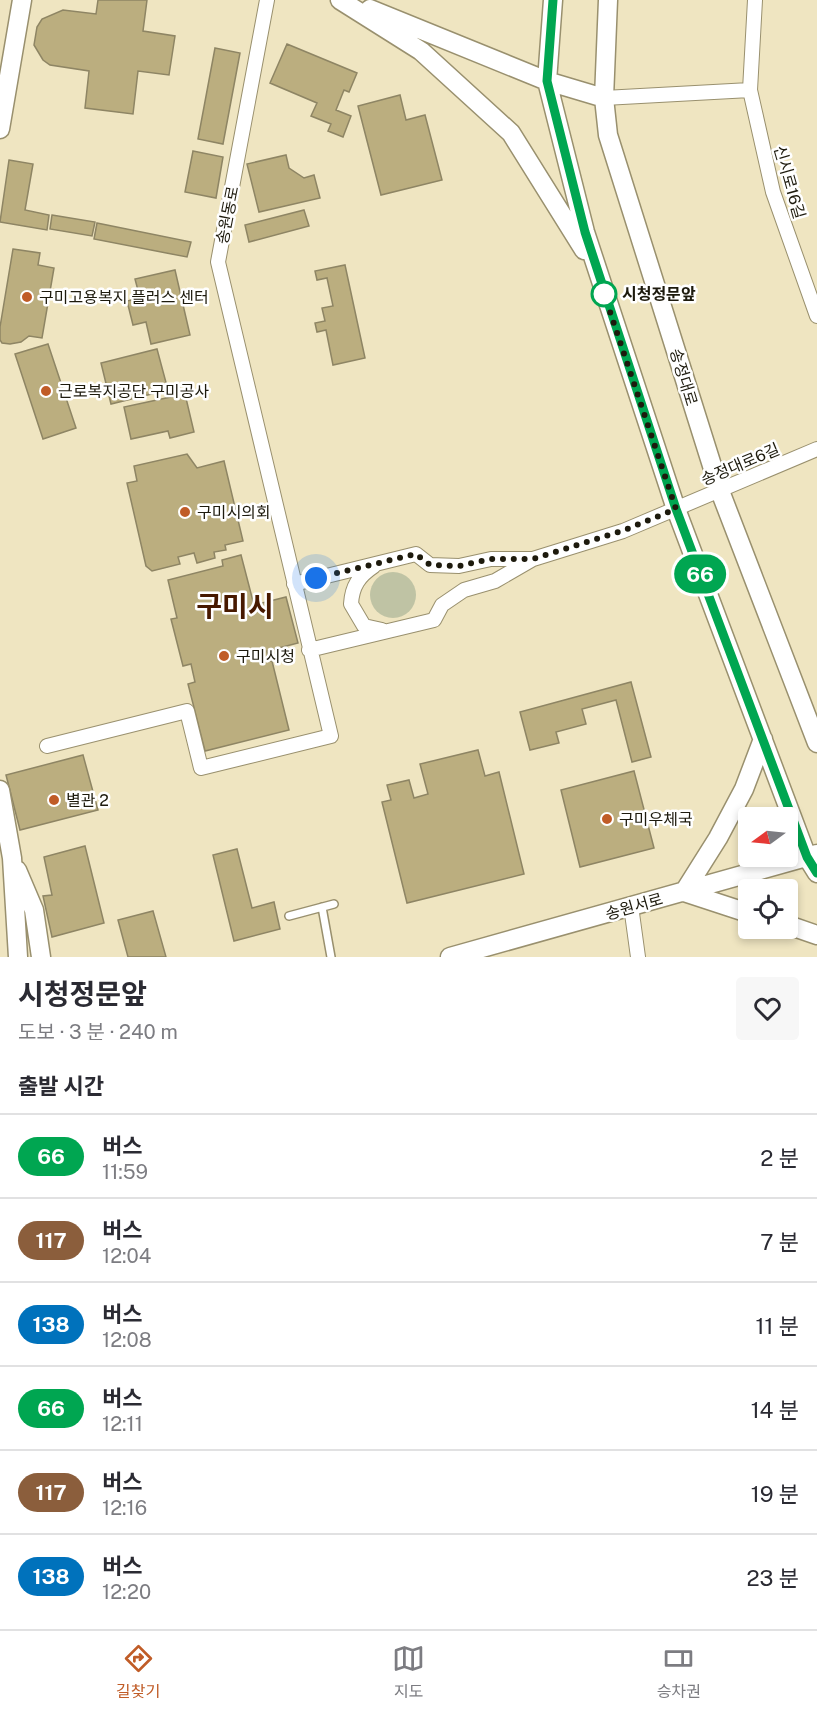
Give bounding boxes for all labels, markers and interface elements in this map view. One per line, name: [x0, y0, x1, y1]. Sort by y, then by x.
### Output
street label: 신시로16길: [770, 143, 809, 221]
street label: 송원동로: [213, 184, 242, 246]
marker: 시청정문앞: [591, 281, 617, 307]
place label: 시청정문앞: [622, 285, 696, 304]
place label: 구미고용복지 플러스 센터: [39, 288, 209, 307]
marker: 구미고용복지 플러스 센터: [20, 290, 34, 304]
street label: 송정대로: [666, 346, 701, 408]
place label: 근로복지공단 구미공사: [58, 382, 209, 401]
marker: 근로복지공단 구미공사: [39, 384, 53, 398]
street label: 송정대로6길: [698, 439, 782, 490]
place label: 구미시의회: [197, 503, 271, 522]
marker: 구미시의회: [178, 505, 192, 519]
line badge: 66: [673, 554, 727, 594]
text: 66: [686, 562, 714, 587]
your location: [301, 563, 331, 593]
district label: 구미시: [196, 589, 274, 622]
place label: 구미시청: [236, 647, 295, 666]
marker: 구미시청: [217, 649, 231, 663]
place label: 별관 2: [66, 791, 109, 810]
marker: 별관 2: [47, 793, 61, 807]
north arrow: [738, 807, 798, 867]
map controls: [738, 807, 798, 939]
place label: 구미우체국: [619, 810, 693, 829]
marker: 구미우체국: [600, 812, 614, 826]
button: locate: [738, 879, 798, 939]
street label: 송원서로: [603, 889, 665, 924]
text: 시청정문앞: [18, 977, 147, 1010]
button: heart: [736, 977, 799, 1040]
text: 도보 · 3 분 · 240 m: [18, 1020, 178, 1044]
text: 출발 시간: [18, 1073, 104, 1099]
text: 버스: [102, 1133, 142, 1159]
text: 66: [37, 1144, 65, 1169]
text: 2 분: [760, 1145, 799, 1171]
text: 11:59: [102, 1160, 148, 1184]
text: 버스: [102, 1217, 142, 1243]
text: 117: [35, 1228, 67, 1253]
text: 7 분: [760, 1229, 799, 1255]
text: 12:04: [102, 1244, 151, 1268]
text: 버스: [102, 1301, 142, 1327]
text: 138: [33, 1312, 69, 1337]
text: 11 분: [756, 1313, 799, 1339]
text: 12:08: [102, 1328, 152, 1352]
text: 버스: [102, 1385, 142, 1411]
text: 66: [37, 1396, 65, 1421]
text: 14 분: [751, 1397, 799, 1423]
text: 12:11: [102, 1412, 143, 1436]
text: 버스: [102, 1469, 142, 1495]
text: 117: [35, 1480, 67, 1505]
text: 19 분: [751, 1481, 799, 1507]
text: 12:16: [102, 1496, 147, 1520]
text: 버스: [102, 1553, 142, 1579]
text: 138: [33, 1564, 69, 1589]
text: 23 분: [746, 1565, 799, 1591]
text: 12:20: [102, 1580, 151, 1604]
tab: 길찾기: [116, 1642, 160, 1702]
tab: 지도: [392, 1642, 425, 1702]
tab: 승차권: [657, 1642, 701, 1702]

